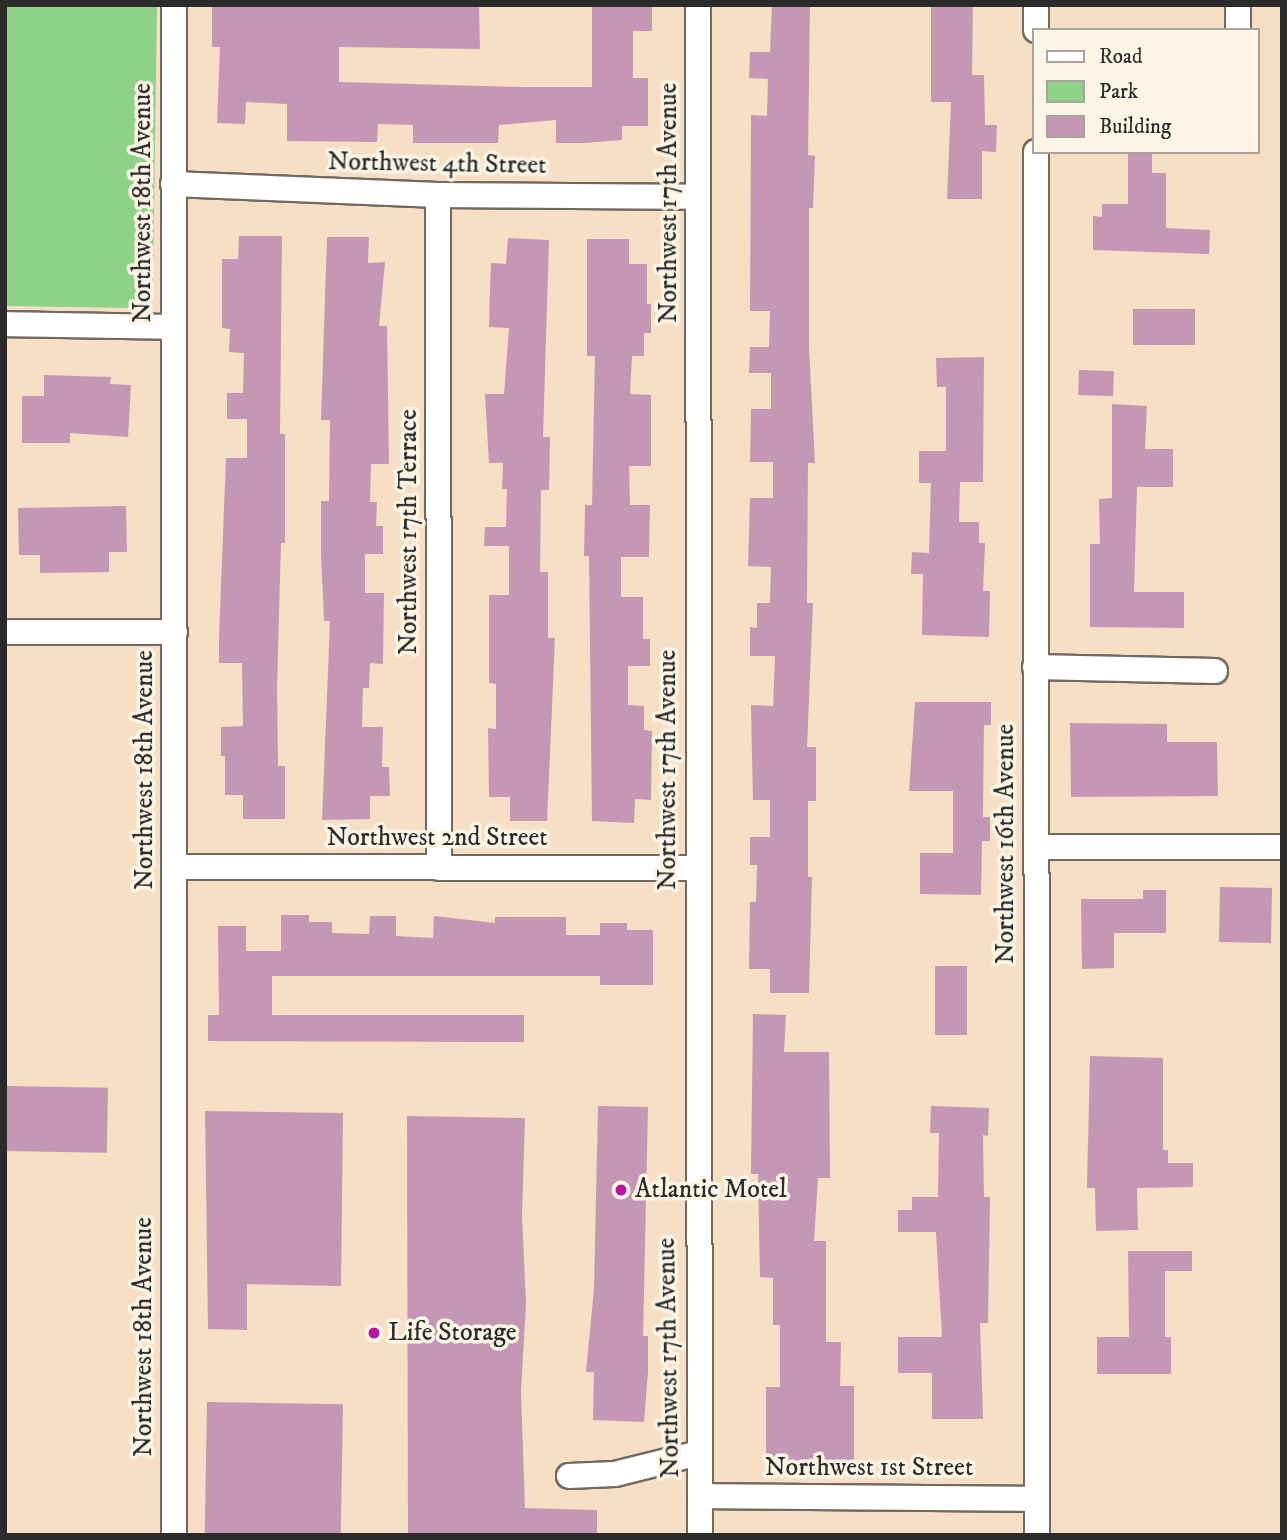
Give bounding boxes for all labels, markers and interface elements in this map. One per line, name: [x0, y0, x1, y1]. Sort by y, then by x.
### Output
legend: [1032, 28, 1259, 154]
text: Road: [1099, 44, 1143, 70]
text: Park: [1099, 79, 1138, 105]
street label: Northwest 18th Avenue: [127, 83, 159, 323]
street label: Northwest 17th Avenue: [653, 83, 685, 323]
text: Building: [1099, 114, 1171, 140]
street label: Northwest 4th Street: [327, 146, 547, 182]
street label: Northwest 17th Terrace: [393, 409, 425, 655]
street label: Northwest 18th Avenue: [129, 650, 161, 890]
street label: Northwest 17th Avenue: [652, 650, 684, 890]
street label: Northwest 16th Avenue: [990, 724, 1022, 964]
street label: Northwest 2nd Street: [326, 822, 548, 854]
place label: Atlantic Motel: [635, 1174, 787, 1206]
marker: Atlantic Motel: [613, 1182, 629, 1198]
street label: Northwest 18th Avenue: [128, 1217, 160, 1457]
street label: Northwest 17th Avenue: [651, 1237, 687, 1479]
place label: Life Storage: [388, 1317, 517, 1349]
marker: Life Storage: [366, 1325, 382, 1341]
street label: Northwest 1st Street: [765, 1452, 973, 1484]

